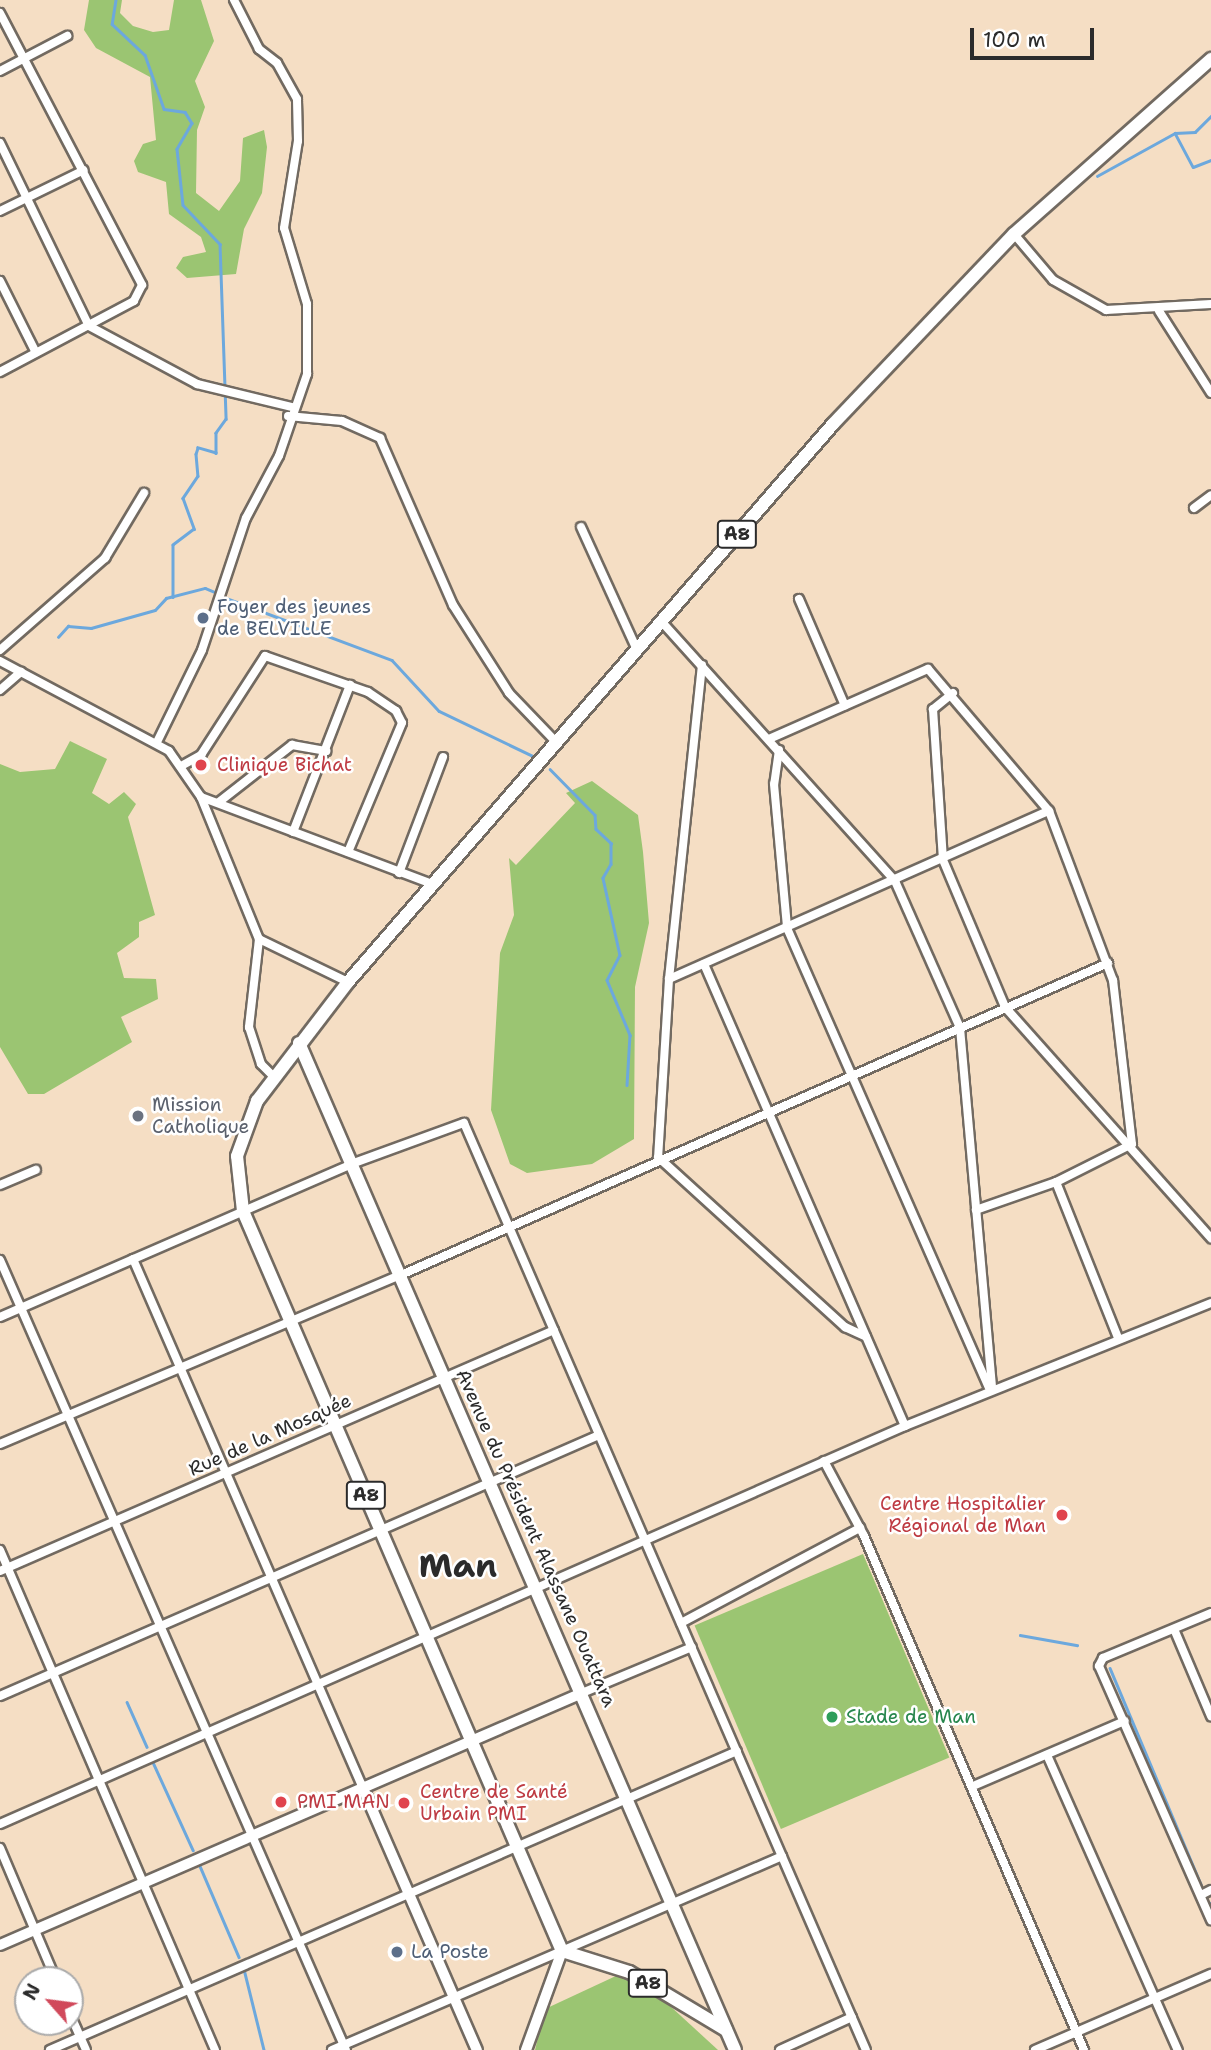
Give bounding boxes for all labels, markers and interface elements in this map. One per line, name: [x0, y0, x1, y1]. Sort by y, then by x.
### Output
scale bar: [973, 14, 1097, 58]
text: 100 m: [983, 26, 1046, 54]
road number: A8: [716, 520, 758, 548]
place label: Foyer des jeunes de BELVILLE: [217, 596, 371, 640]
marker: Foyer des jeunes de BELVILLE: [195, 610, 211, 626]
place label: Clinique Bichat: [217, 754, 352, 776]
marker: Clinique Bichat: [191, 755, 211, 775]
place label: Mission Catholique: [152, 1094, 249, 1138]
marker: Mission Catholique: [130, 1108, 146, 1124]
street label: Avenue du Président Alassane Ouattara: [451, 1366, 621, 1710]
street label: Rue de la Mosquée: [185, 1389, 355, 1481]
road number: A8: [345, 1480, 387, 1510]
place label: Centre Hospitalier Régional de Man: [880, 1493, 1046, 1537]
marker: Centre Hospitalier Régional de Man: [1052, 1505, 1072, 1525]
district label: Man: [419, 1546, 497, 1586]
place label: Stade de Man: [846, 1706, 976, 1728]
marker: Stade de Man: [824, 1709, 840, 1725]
place label: Centre de Santé Urbain PMI: [420, 1781, 568, 1825]
place label: PMI MAN: [297, 1791, 390, 1813]
marker: PMI MAN: [271, 1792, 291, 1812]
marker: Centre de Santé Urbain PMI: [394, 1793, 414, 1813]
place label: La Poste: [411, 1941, 489, 1963]
marker: La Poste: [389, 1944, 405, 1960]
north arrow: [14, 1966, 84, 2036]
road number: A8: [627, 1968, 669, 1997]
text: N: [17, 1979, 46, 2004]

